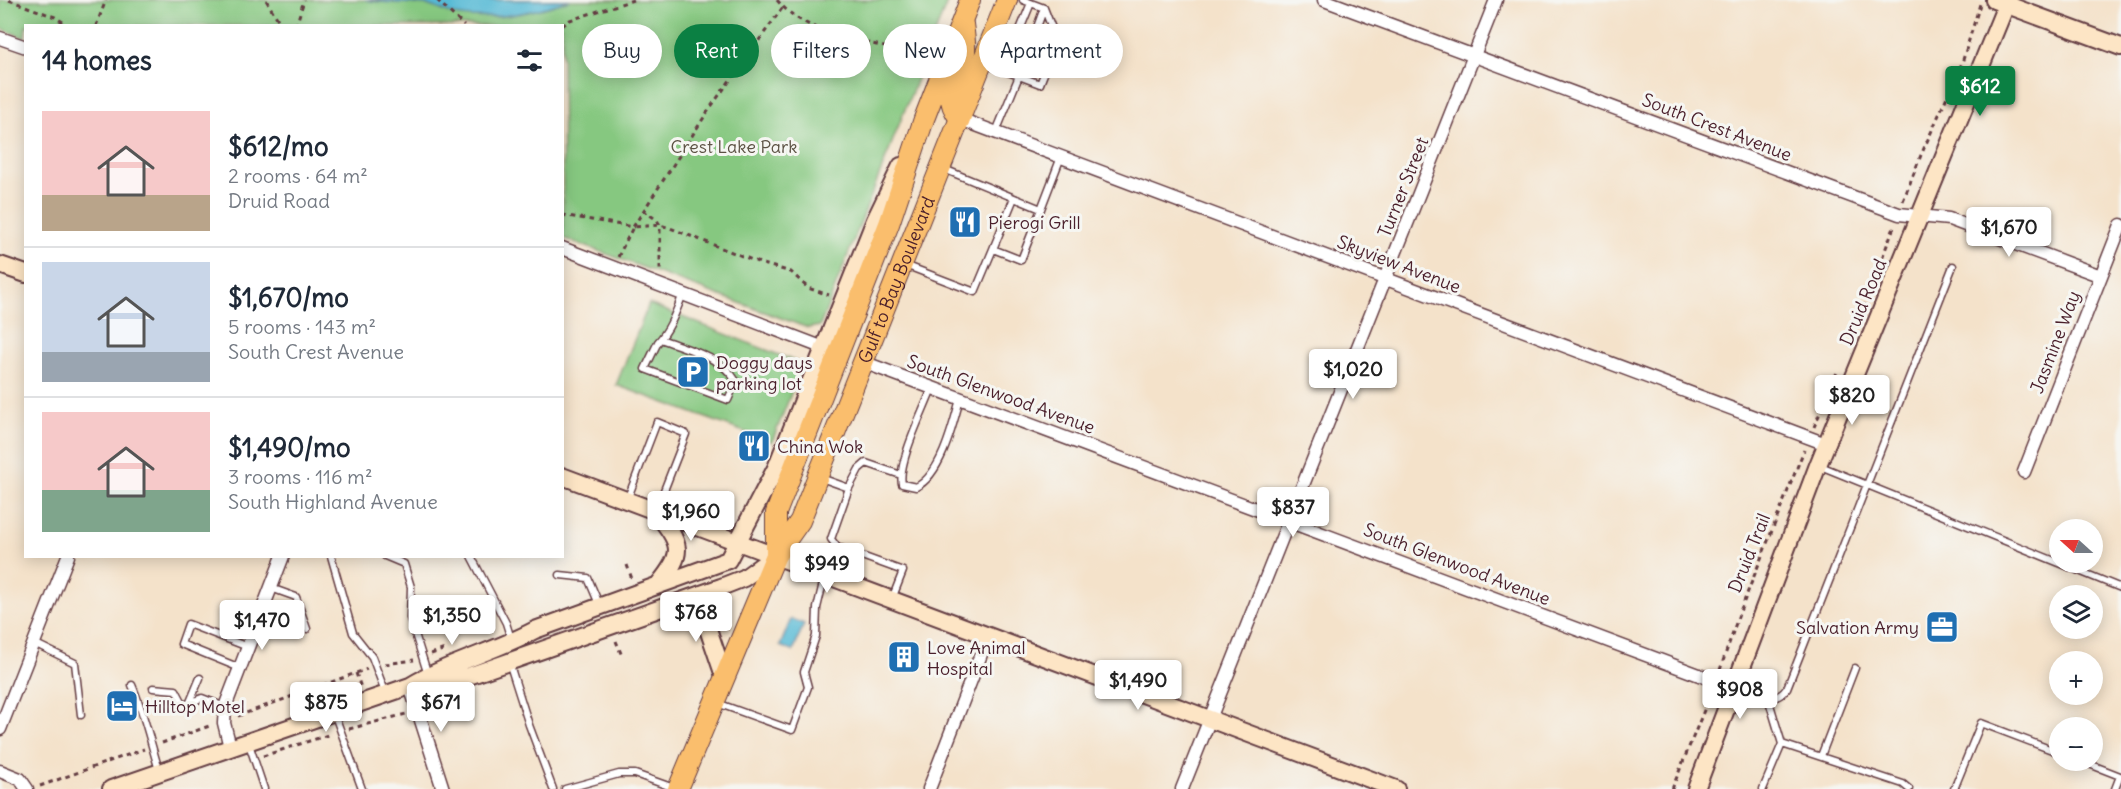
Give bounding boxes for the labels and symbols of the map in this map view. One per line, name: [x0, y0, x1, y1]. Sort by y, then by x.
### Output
pin: $612: [1944, 66, 2016, 117]
street label: South Crest Avenue: [1639, 88, 1795, 166]
street label: Turner Street: [1373, 134, 1433, 240]
park label: Crest Lake Park: [671, 135, 797, 158]
street label: Gulf to Bay Boulevard: [852, 192, 940, 366]
restaurant icon: Pierogi Grill: [947, 204, 983, 240]
pin: $1,670: [1960, 207, 2058, 258]
place label: Pierogi Grill: [988, 211, 1081, 234]
street label: Skyview Avenue: [1334, 230, 1464, 298]
street label: Druid Road: [1834, 255, 1892, 349]
street label: Jasmine Way: [2025, 287, 2085, 397]
street label: South Glenwood Avenue: [904, 349, 1098, 439]
pin: $1,020: [1304, 349, 1402, 400]
place label: Doggy days parking lot: [716, 351, 813, 395]
parking icon: Doggy days parking lot: [675, 354, 711, 390]
pin: $820: [1816, 375, 1888, 426]
restaurant icon: China Wok: [736, 428, 772, 464]
place label: China Wok: [777, 435, 863, 458]
pin: $837: [1257, 487, 1329, 538]
pin: $1,960: [642, 491, 740, 542]
street label: Druid Trail: [1723, 510, 1775, 596]
street label: South Glenwood Avenue: [1360, 518, 1554, 610]
north arrow: [2049, 519, 2103, 573]
pin: $949: [791, 543, 863, 594]
pin: $768: [660, 592, 732, 643]
pin: $1,350: [403, 595, 501, 646]
pin: $1,470: [213, 600, 311, 651]
office icon: Salvation Army: [1924, 609, 1960, 645]
place label: Salvation Army: [1796, 616, 1919, 639]
place label: Love Animal Hospital: [927, 636, 1026, 680]
building icon: Love Animal Hospital: [886, 639, 922, 675]
pin: $1,490: [1089, 660, 1187, 711]
pin: $908: [1704, 669, 1776, 720]
pin: $875: [290, 682, 362, 733]
pin: $671: [405, 682, 477, 733]
hotel icon: Hilltop Motel: [104, 688, 140, 724]
place label: Hilltop Motel: [145, 695, 245, 718]

